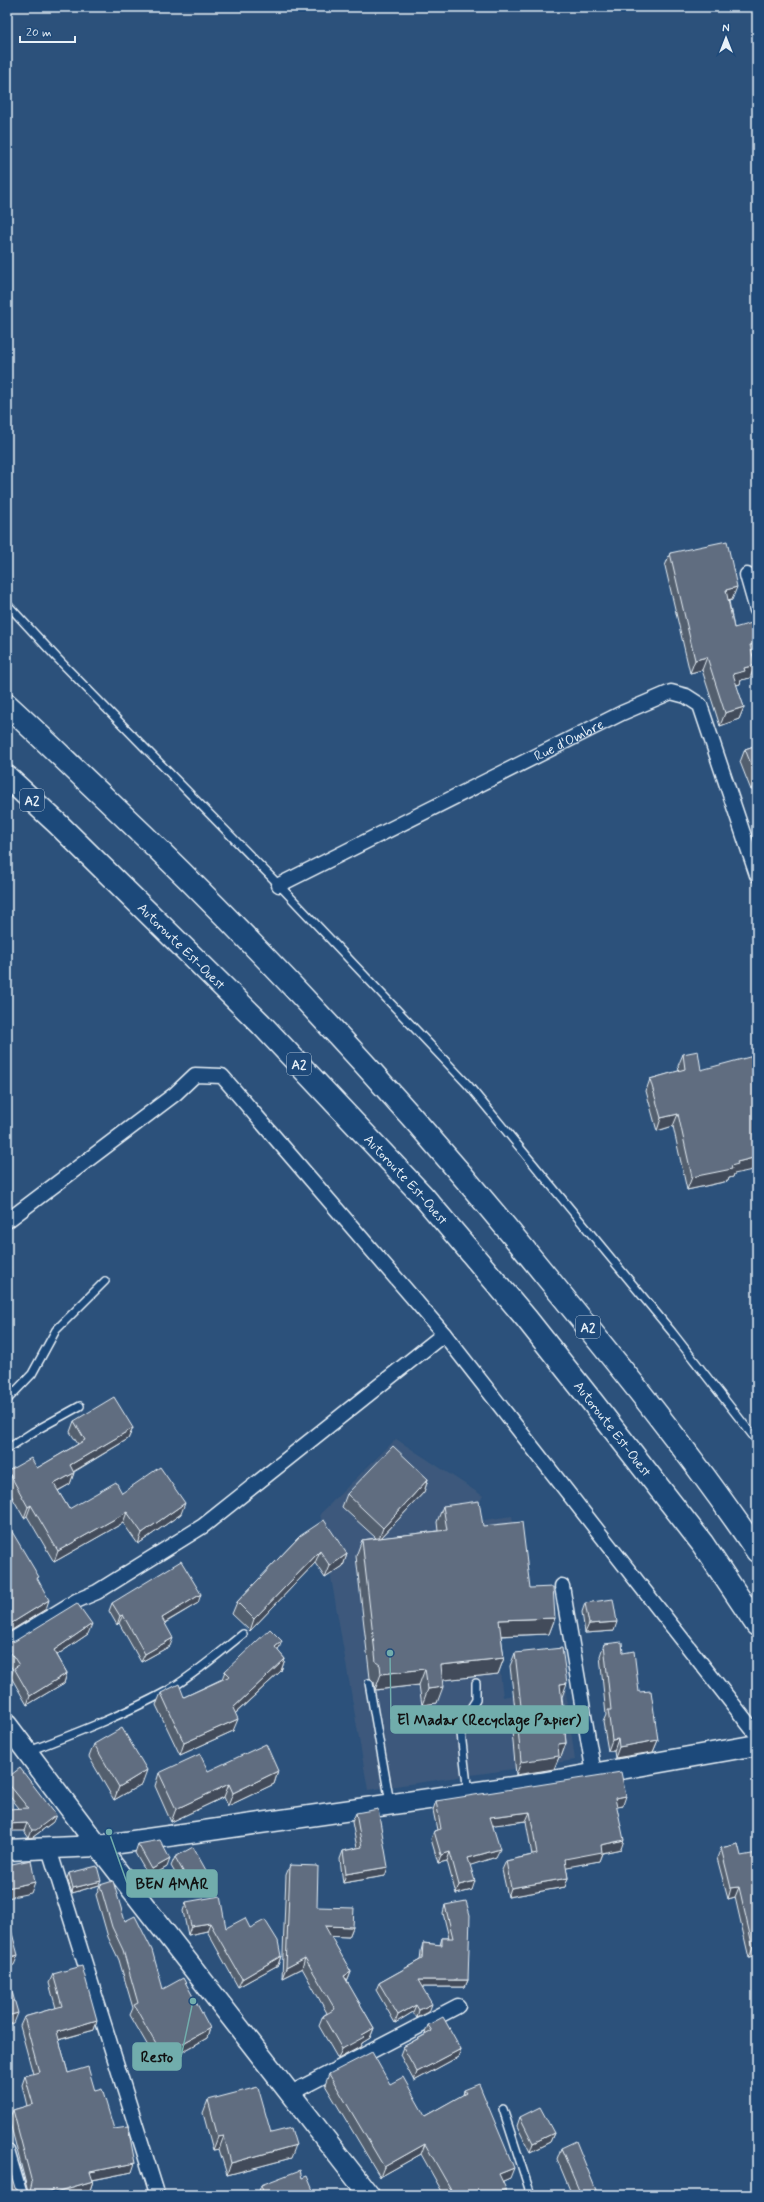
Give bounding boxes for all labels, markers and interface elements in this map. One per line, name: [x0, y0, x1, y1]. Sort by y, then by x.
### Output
scale bar: [20, 18, 75, 44]
north arrow: [706, 18, 746, 58]
text: N: [722, 22, 730, 36]
text: 20 m: [26, 25, 52, 41]
street label: Rue d'Ombre: [531, 716, 607, 766]
road number: A2: [20, 789, 44, 811]
street label: Autoroute Est-Ouest: [133, 899, 229, 994]
road number: A2: [287, 1053, 311, 1075]
street label: Autoroute Est-Ouest: [360, 1131, 452, 1229]
road number: A2: [576, 1316, 600, 1338]
street label: Autoroute Est-Ouest: [569, 1378, 655, 1481]
callout: El Madar (Recyclage Papier): [391, 1706, 588, 1733]
text: El Madar (Recyclage Papier): [397, 1711, 582, 1733]
callout: BEN AMAR: [127, 1870, 217, 1897]
text: BEN AMAR: [136, 1875, 209, 1895]
callout: Resto: [133, 2043, 181, 2070]
text: Resto: [141, 2048, 174, 2068]

